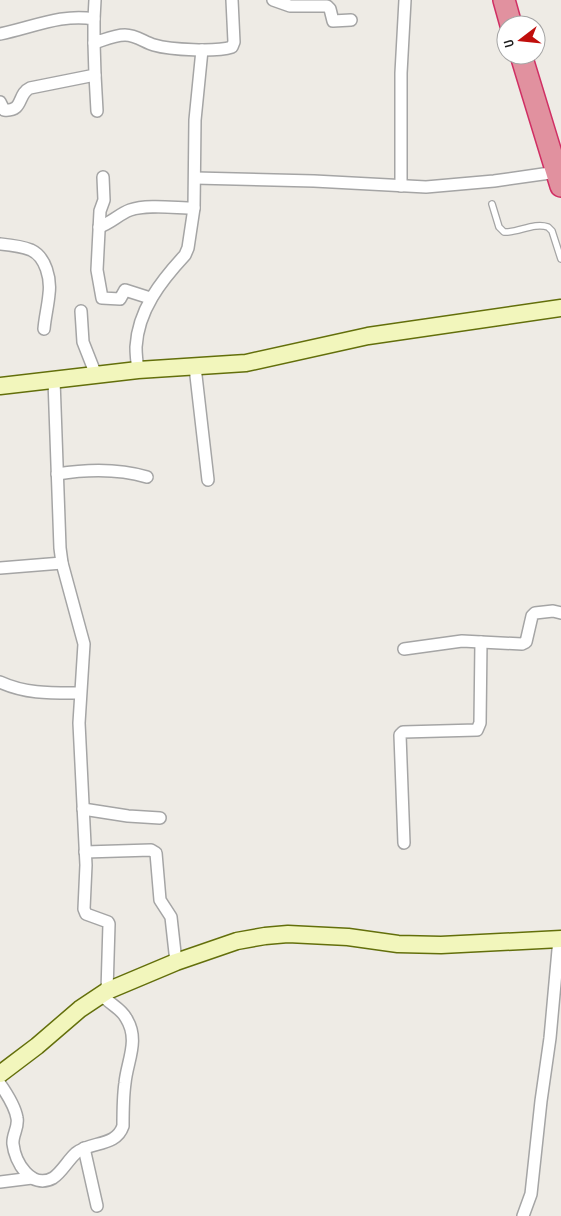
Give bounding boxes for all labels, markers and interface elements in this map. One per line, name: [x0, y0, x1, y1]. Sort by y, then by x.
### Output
north arrow: [496, 15, 546, 65]
text: U: [500, 38, 518, 49]

